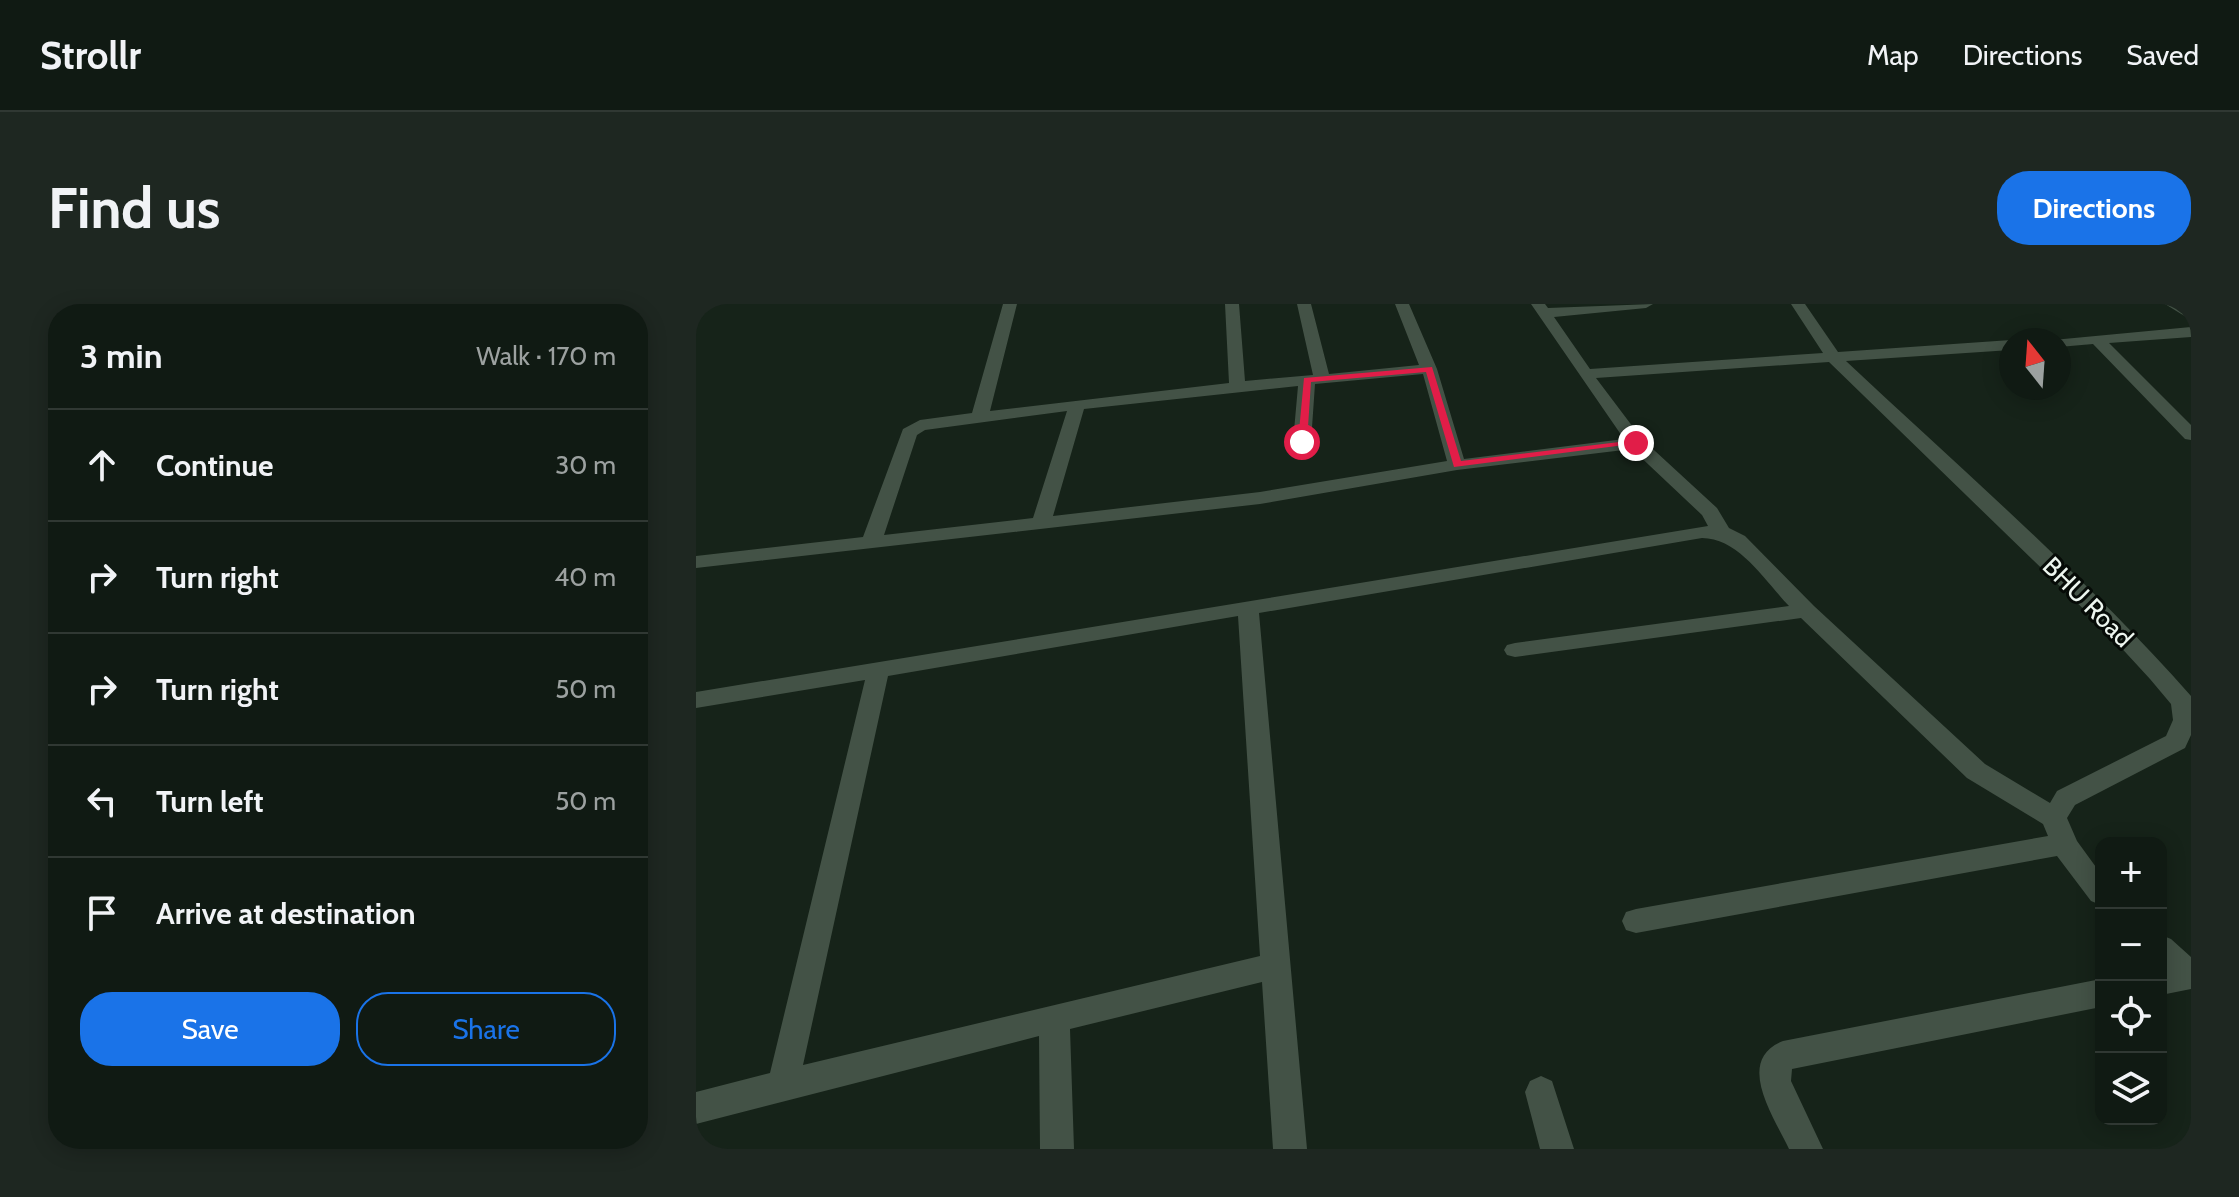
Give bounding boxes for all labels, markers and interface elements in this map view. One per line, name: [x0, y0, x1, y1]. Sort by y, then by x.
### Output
text: Strollr: [40, 32, 141, 79]
text: Map: [1867, 38, 1919, 72]
text: Directions: [1963, 38, 2082, 72]
text: Saved: [2126, 38, 2199, 72]
button: Directions: [1997, 171, 2191, 245]
text: Find us: [48, 174, 221, 242]
north arrow: [1999, 328, 2071, 400]
text: 3 min: [80, 335, 162, 377]
text: Walk · 170 m: [476, 340, 616, 372]
route start: [1284, 424, 1320, 460]
route end: [1618, 425, 1654, 461]
icon: ahead: [80, 443, 124, 487]
text: Continue: [156, 447, 273, 484]
text: 30 m: [555, 449, 616, 481]
street label: BHU Road: [2036, 550, 2140, 654]
icon: right: [80, 555, 124, 599]
text: Turn right: [156, 559, 279, 596]
text: 40 m: [554, 561, 616, 593]
icon: right: [80, 667, 124, 711]
text: Turn right: [156, 671, 279, 708]
text: 50 m: [555, 673, 616, 705]
icon: left: [80, 779, 124, 823]
text: Turn left: [156, 783, 264, 820]
text: 50 m: [555, 785, 616, 817]
map controls: [2095, 837, 2167, 1125]
button: +: [2095, 837, 2167, 909]
icon: arrive: [80, 891, 124, 935]
text: Arrive at destination: [156, 895, 416, 932]
button: −: [2095, 909, 2167, 981]
button: locate: [2095, 981, 2167, 1053]
button: Save: [80, 992, 340, 1066]
button: Share: [356, 992, 616, 1066]
button: layers: [2095, 1053, 2167, 1125]

